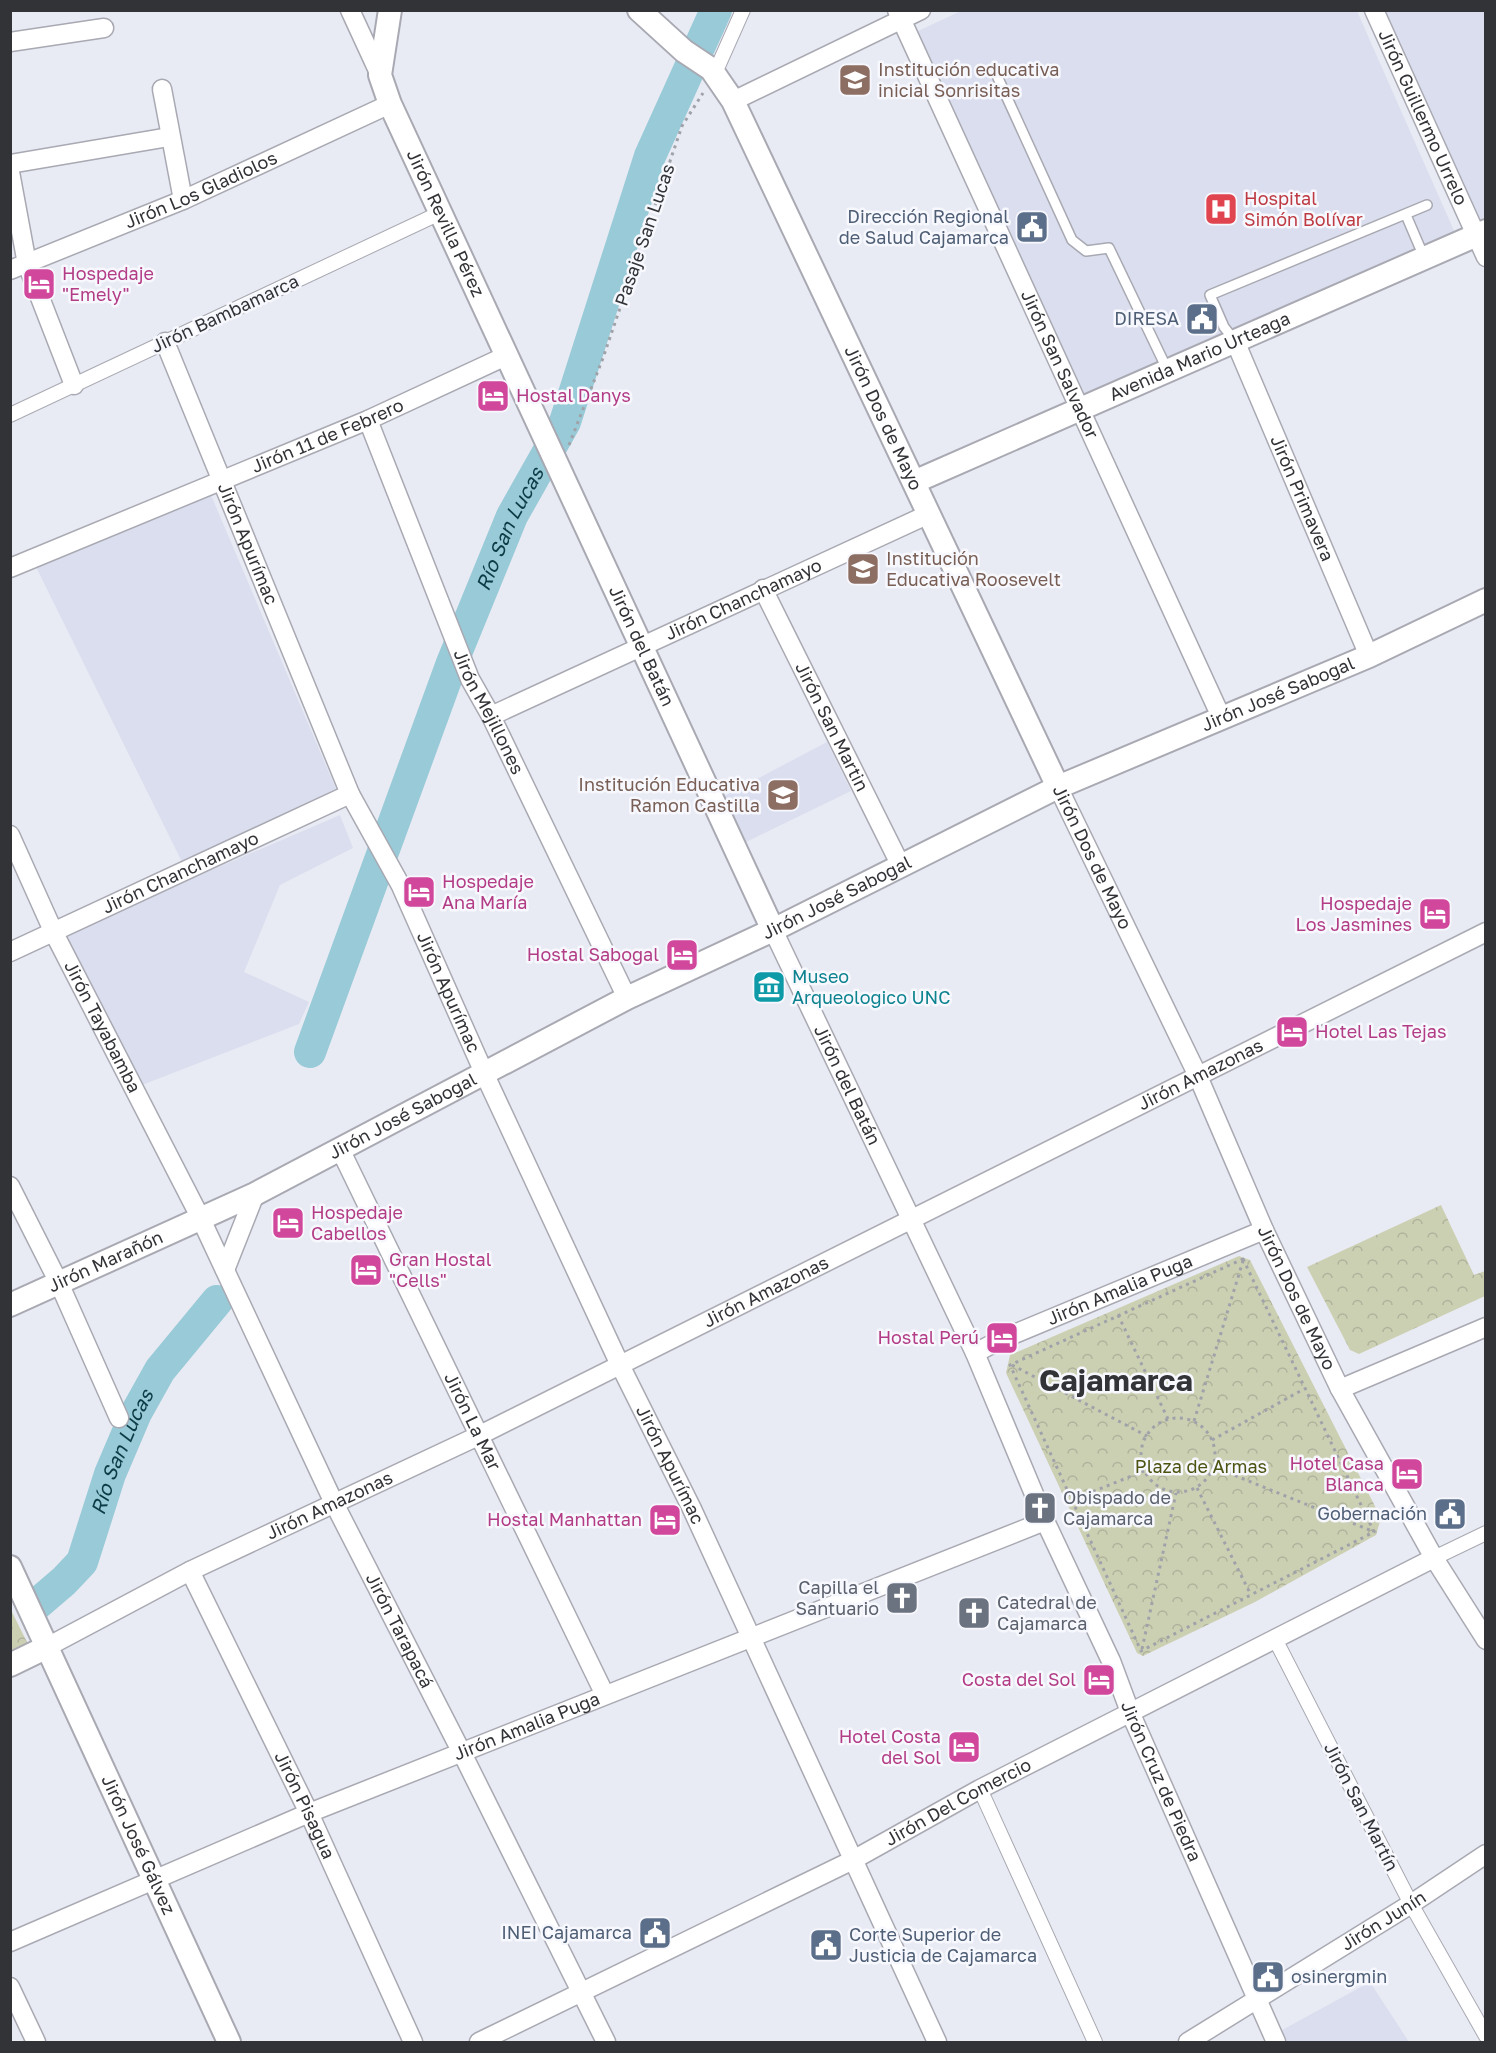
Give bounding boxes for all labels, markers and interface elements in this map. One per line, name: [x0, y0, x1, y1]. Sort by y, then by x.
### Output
street label: Jirón Guillermo Urrelo: [1374, 26, 1473, 208]
place label: Institución educativa inicial Sonrisitas: [878, 58, 1059, 101]
school or university icon: Institución educativa inicial Sonrisitas: [837, 62, 873, 98]
street label: Jirón Los Gladiolos: [121, 146, 280, 232]
street label: Jirón Revilla Pérez: [403, 146, 490, 300]
street label: Pasaje San Lucas: [609, 161, 679, 309]
place label: Hospital Simón Bolívar: [1244, 187, 1363, 230]
hospital icon: Hospital Simón Bolívar: [1203, 191, 1239, 227]
place label: Dirección Regional de Salud Cajamarca: [839, 205, 1009, 248]
public building icon: Dirección Regional de Salud Cajamarca: [1014, 209, 1050, 245]
place label: Hospedaje "Emely": [62, 262, 154, 305]
hotel icon: Hospedaje "Emely": [21, 266, 57, 302]
street label: Jirón Bambamarca: [147, 269, 302, 357]
street label: Jirón San Salvador: [1017, 286, 1104, 442]
public building icon: DIRESA: [1184, 301, 1220, 337]
street label: Avenida Mario Urteaga: [1105, 306, 1293, 405]
place label: DIRESA: [1114, 307, 1179, 329]
street label: Jirón Dos de Mayo: [840, 342, 928, 493]
hotel icon: Hostal Danys: [475, 378, 511, 414]
place label: Hostal Danys: [516, 384, 631, 406]
street label: Jirón 11 de Febrero: [248, 393, 407, 477]
street label: Jirón Primavera: [1266, 432, 1339, 564]
water label: Río San Lucas: [470, 462, 549, 594]
street label: Jirón Apurímac: [214, 479, 283, 608]
place label: Institución Educativa Roosevelt: [886, 547, 1061, 590]
school or university icon: Institución Educativa Roosevelt: [845, 551, 881, 587]
street label: Jirón Chanchamayo: [661, 553, 825, 644]
street label: Jirón del Batán: [605, 582, 680, 709]
street label: Jirón Mejillones: [449, 646, 529, 778]
street label: Jirón José Sabogal: [1198, 651, 1358, 735]
street label: Jirón San Martin: [791, 658, 874, 795]
place label: Institución Educativa Ramon Castilla: [578, 773, 760, 816]
school or university icon: Institución Educativa Ramon Castilla: [765, 777, 801, 813]
street label: Jirón Dos de Mayo: [1049, 781, 1137, 932]
street label: Jirón Chanchamayo: [98, 826, 262, 918]
street label: Jirón José Sabogal: [758, 850, 915, 943]
place label: Hospedaje Ana María: [442, 870, 534, 913]
hotel icon: Hospedaje Ana María: [401, 874, 437, 910]
place label: Hospedaje Los Jasmines: [1296, 892, 1412, 935]
hotel icon: Hospedaje Los Jasmines: [1417, 896, 1453, 932]
street label: Jirón Apurímac: [413, 928, 486, 1056]
hotel icon: Hostal Sabogal: [664, 937, 700, 973]
place label: Hostal Sabogal: [527, 943, 659, 965]
street label: Jirón Tayabamba: [60, 957, 146, 1096]
place label: Museo Arqueologico UNC: [792, 965, 951, 1008]
museum icon: Museo Arqueologico UNC: [751, 969, 787, 1005]
hotel icon: Hotel Las Tejas: [1274, 1014, 1310, 1050]
place label: Hotel Las Tejas: [1315, 1020, 1447, 1042]
street label: Jirón del Batán: [810, 1021, 886, 1148]
street label: Jirón Amazonas: [1134, 1033, 1266, 1114]
street label: Jirón José Sabogal: [325, 1067, 480, 1163]
place label: Hospedaje Cabellos: [311, 1201, 403, 1244]
hotel icon: Hospedaje Cabellos: [270, 1205, 306, 1241]
street label: Jirón Dos de Mayo: [1254, 1222, 1341, 1373]
street label: Jirón Marañón: [44, 1225, 166, 1296]
place label: Gran Hostal "Cells": [389, 1248, 492, 1291]
street label: Jirón Amalia Puga: [1043, 1249, 1195, 1329]
street label: Jirón Amazonas: [699, 1251, 832, 1332]
hotel icon: Gran Hostal "Cells": [348, 1252, 384, 1288]
hotel icon: Hostal Perú: [984, 1320, 1020, 1356]
place label: Hostal Perú: [877, 1326, 979, 1348]
district label: Cajamarca: [1039, 1362, 1193, 1398]
street label: Jirón La Mar: [440, 1369, 506, 1474]
water label: Río San Lucas: [85, 1384, 158, 1517]
street label: Jirón Apurímac: [632, 1401, 710, 1528]
place label: Hotel Casa Blanca: [1290, 1452, 1384, 1495]
park label: Plaza de Armas: [1135, 1455, 1267, 1477]
hotel icon: Hotel Casa Blanca: [1389, 1456, 1425, 1492]
street label: Jirón Amazonas: [262, 1466, 396, 1544]
place label: Obispado de Cajamarca: [1063, 1486, 1171, 1529]
church icon: Obispado de Cajamarca: [1022, 1490, 1058, 1526]
public building icon: Gobernación: [1432, 1496, 1468, 1532]
hotel icon: Hostal Manhattan: [647, 1502, 683, 1538]
place label: Gobernación: [1317, 1502, 1427, 1524]
place label: Hostal Manhattan: [487, 1508, 642, 1530]
street label: Jirón Tarapacá: [362, 1569, 439, 1691]
place label: Capilla el Santuario: [796, 1576, 879, 1619]
church icon: Capilla el Santuario: [884, 1580, 920, 1616]
place label: Catedral de Cajamarca: [997, 1591, 1097, 1634]
church icon: Catedral de Cajamarca: [956, 1595, 992, 1631]
hotel icon: Costa del Sol: [1081, 1662, 1117, 1698]
place label: Costa del Sol: [962, 1668, 1076, 1690]
street label: Jirón Amalia Puga: [450, 1687, 603, 1765]
street label: Jirón Cruz de Piedra: [1117, 1698, 1207, 1865]
place label: Hotel Costa del Sol: [839, 1725, 941, 1768]
hotel icon: Hotel Costa del Sol: [946, 1729, 982, 1765]
street label: Jirón San Martín: [1320, 1739, 1404, 1875]
street label: Jirón Pisagua: [270, 1748, 340, 1862]
street label: Jirón Del Comercio: [881, 1753, 1035, 1850]
street label: Jirón José Gálvez: [97, 1771, 181, 1918]
street label: Jirón Junín: [1336, 1885, 1430, 1955]
public building icon: INEI Cajamarca: [637, 1915, 673, 1951]
place label: INEI Cajamarca: [501, 1921, 632, 1943]
place label: Corte Superior de Justicia de Cajamarca: [849, 1923, 1037, 1966]
public building icon: Corte Superior de Justicia de Cajamarca: [808, 1927, 844, 1963]
public building icon: osinergmin: [1250, 1959, 1286, 1995]
place label: osinergmin: [1291, 1965, 1387, 1987]

